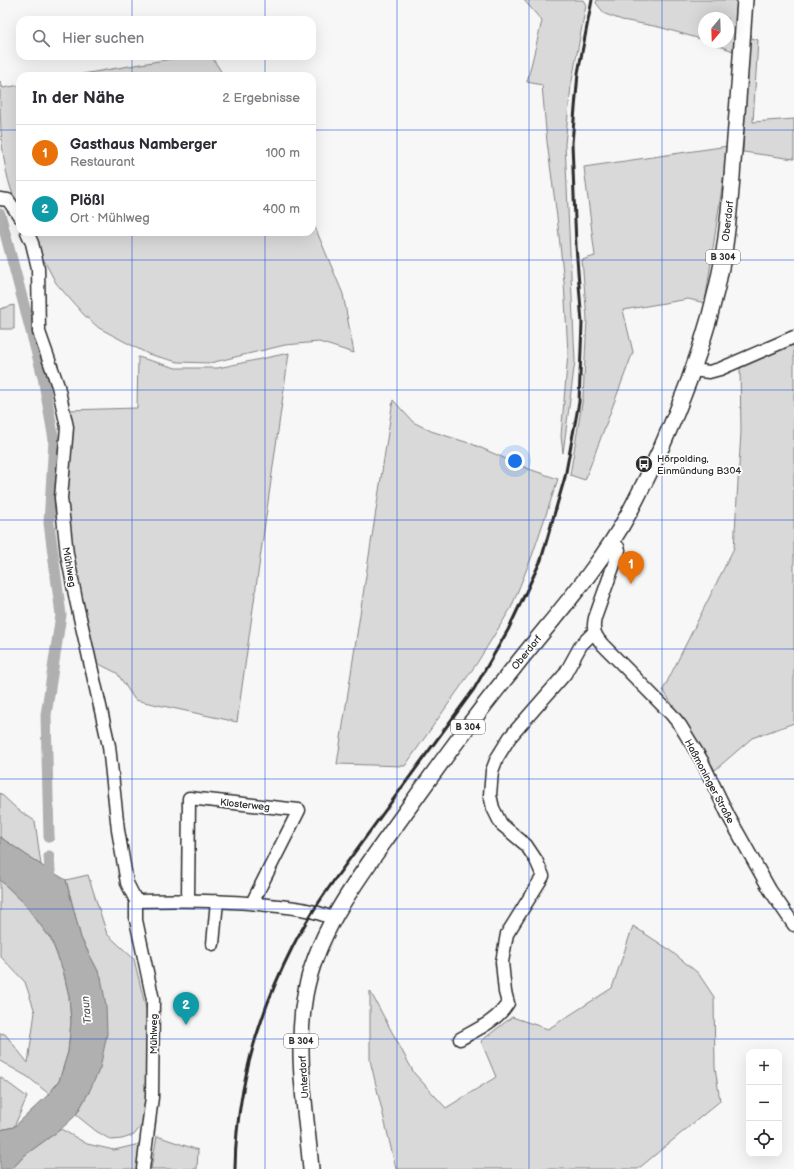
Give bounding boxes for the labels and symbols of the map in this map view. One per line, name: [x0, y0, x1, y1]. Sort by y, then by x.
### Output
north arrow: [698, 12, 734, 48]
street label: Oberdorf: [720, 200, 736, 242]
road number: B 304: [706, 250, 740, 264]
your location: [505, 451, 525, 471]
place label: Hörpolding, Einmündung B304: [657, 453, 741, 477]
bus stop icon: Hörpolding, Einmündung B304: [634, 454, 654, 474]
street label: Mühlweg: [60, 546, 78, 588]
pin: 1: [618, 551, 644, 584]
street label: Oberdorf: [509, 633, 544, 672]
road number: B 304: [451, 720, 485, 734]
street label: Haßmoninger Straße: [682, 737, 736, 826]
street label: Klosterweg: [219, 796, 271, 814]
pin: 2: [173, 992, 199, 1025]
water label: Traun: [79, 995, 94, 1025]
street label: Mühlweg: [148, 1014, 160, 1054]
road number: B 304: [284, 1034, 318, 1048]
street label: Unterdorf: [297, 1055, 311, 1099]

